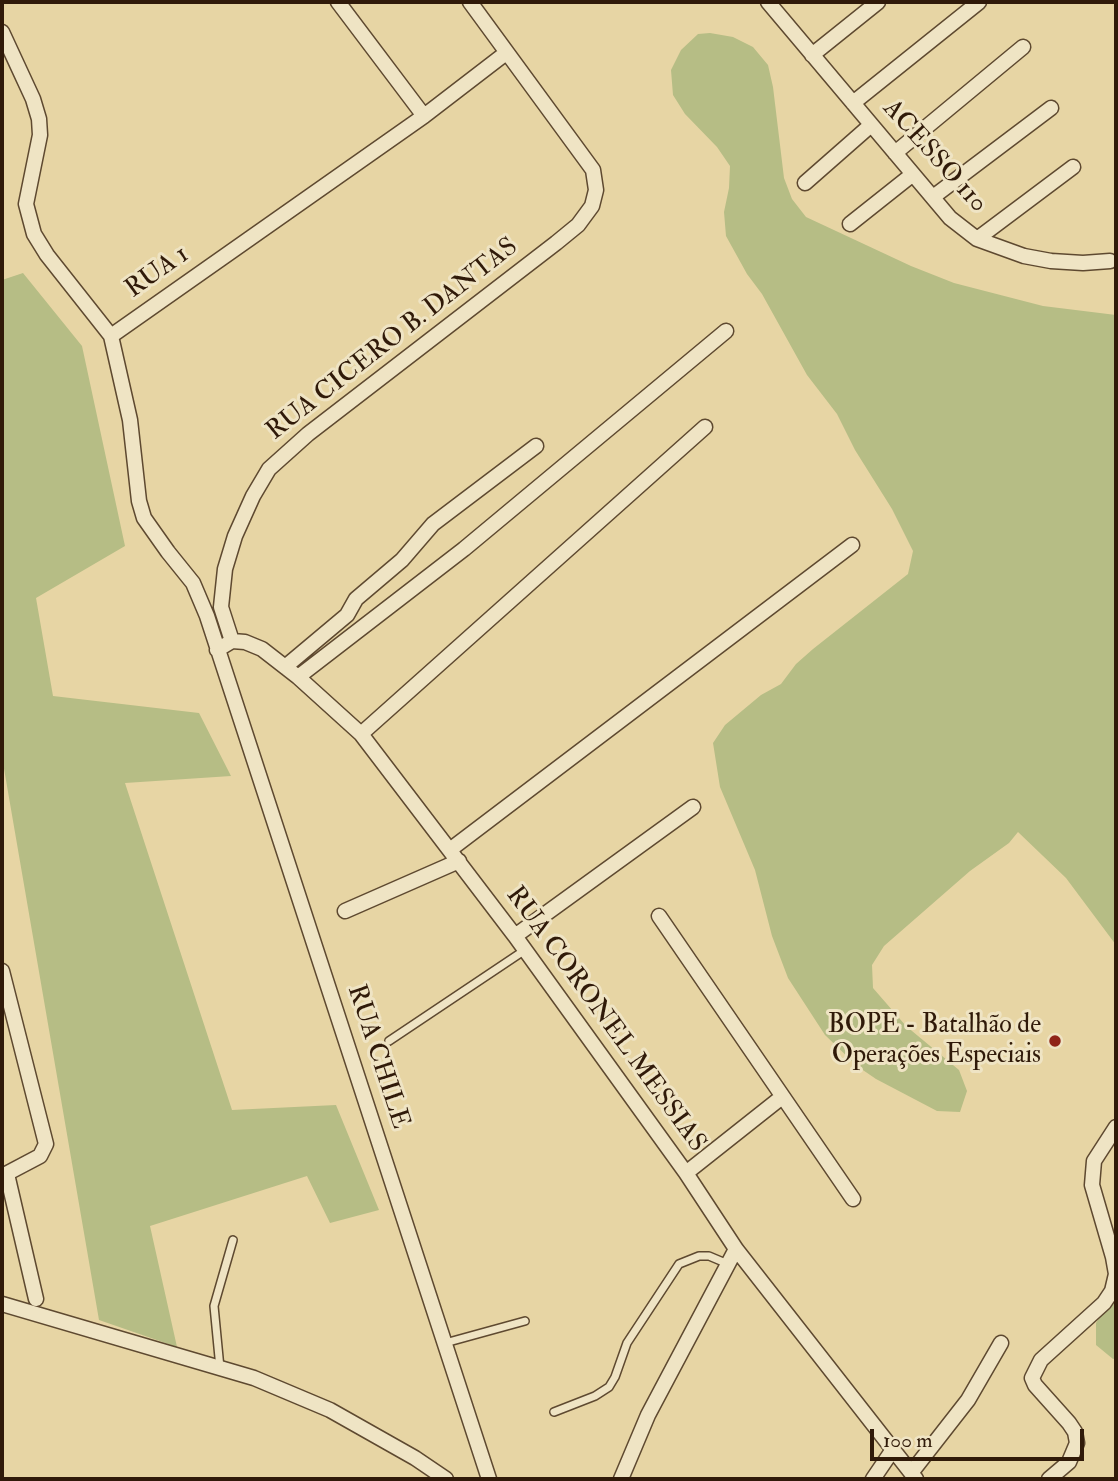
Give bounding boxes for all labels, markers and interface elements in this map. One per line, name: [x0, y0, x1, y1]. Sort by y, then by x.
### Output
street label: ACESSO 110: [875, 94, 993, 220]
street label: RUA CICERO B. DANTAS: [261, 232, 525, 448]
street label: RUA 1: [120, 240, 196, 306]
street label: RUA CORONEL MESSIAS: [498, 881, 712, 1159]
street label: RUA CHILE: [339, 981, 415, 1133]
place label: BOPE - Batalhão de Operações Especiais: [828, 1010, 1041, 1072]
marker: BOPE - Batalhão de Operações Especiais: [1047, 1033, 1063, 1049]
scale bar: [873, 1414, 1086, 1458]
text: 100 m: [883, 1427, 933, 1454]

